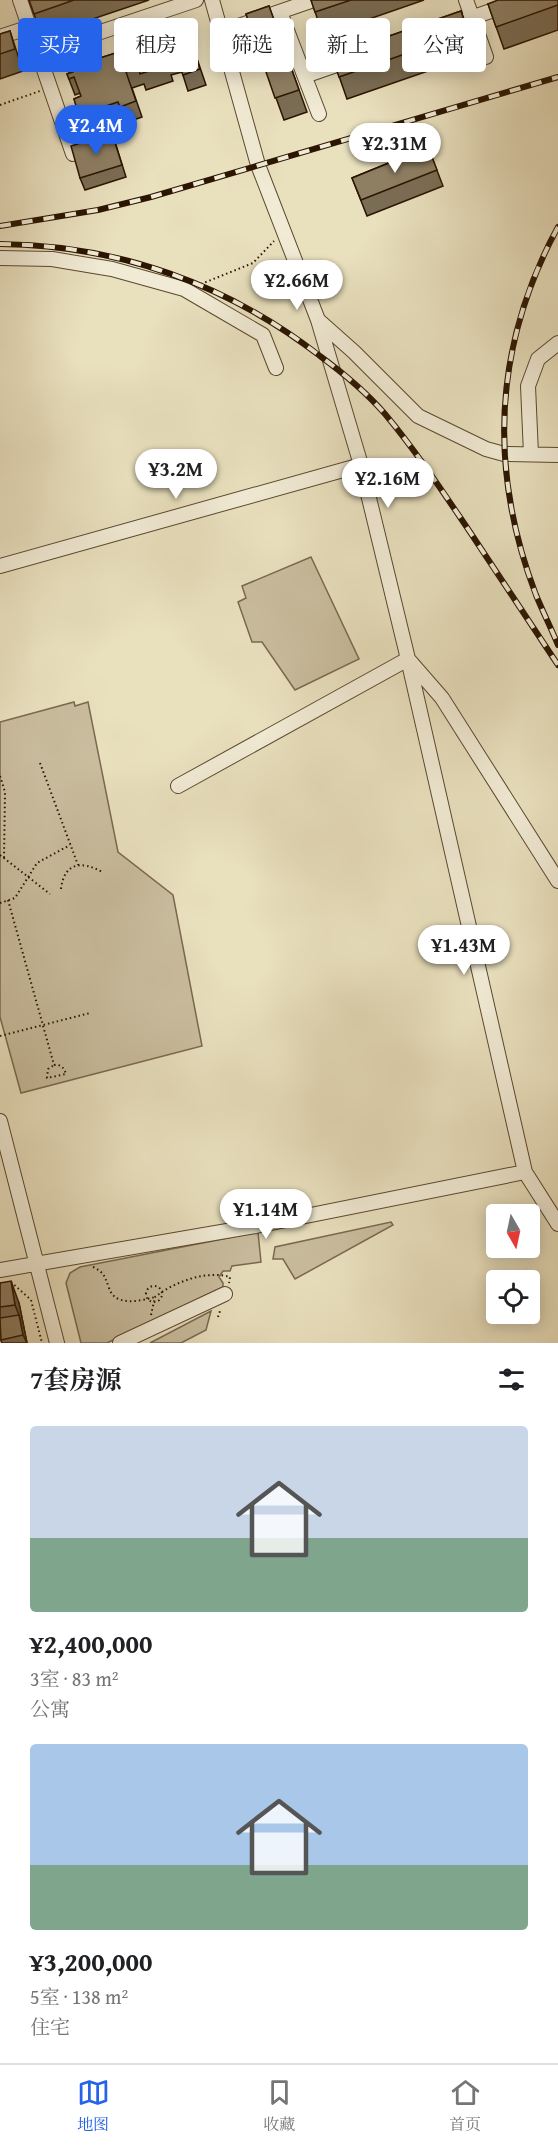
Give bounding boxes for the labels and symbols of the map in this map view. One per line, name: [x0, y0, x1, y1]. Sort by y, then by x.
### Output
pin: ¥2.4M: [54, 105, 138, 156]
pin: ¥2.31M: [346, 123, 444, 174]
pin: ¥2.66M: [248, 260, 346, 311]
pin: ¥3.2M: [134, 449, 218, 500]
pin: ¥2.16M: [339, 458, 437, 509]
pin: ¥1.43M: [415, 925, 513, 976]
pin: ¥1.14M: [217, 1189, 315, 1240]
north arrow: [486, 1204, 540, 1258]

